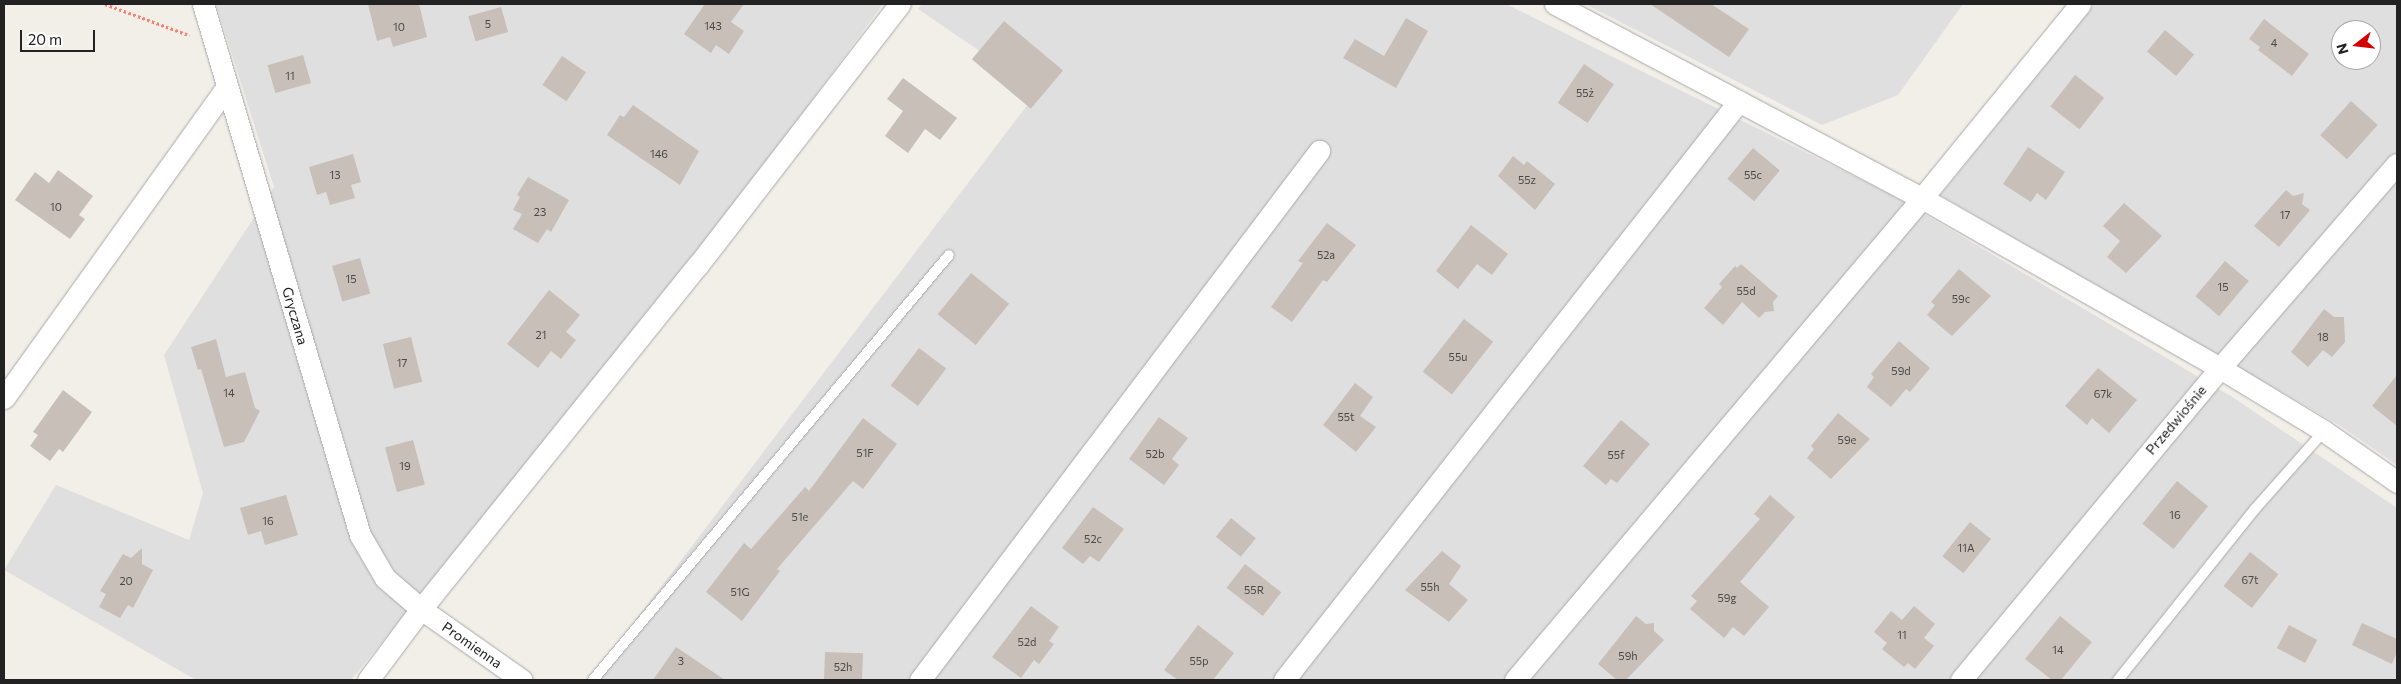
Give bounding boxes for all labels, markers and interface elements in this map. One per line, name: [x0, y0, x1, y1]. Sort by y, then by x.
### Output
house number: 5: [485, 17, 491, 31]
house number: 143: [704, 19, 722, 33]
scale bar: [22, 20, 98, 52]
house number: 10: [393, 20, 405, 34]
north arrow: [2331, 20, 2381, 70]
text: 20 m: [28, 30, 62, 48]
house number: 4: [2271, 36, 2277, 50]
text: N: [2332, 42, 2352, 56]
house number: 11: [285, 69, 295, 83]
house number: 55ż: [1576, 86, 1594, 100]
house number: 146: [650, 147, 668, 161]
house number: 13: [330, 168, 340, 182]
house number: 55c: [1744, 168, 1762, 182]
house number: 55z: [1518, 173, 1536, 187]
house number: 10: [50, 200, 62, 214]
house number: 23: [534, 205, 546, 219]
house number: 17: [2280, 208, 2290, 222]
house number: 52a: [1317, 248, 1335, 262]
house number: 15: [345, 272, 357, 286]
house number: 15: [2217, 280, 2229, 294]
house number: 55d: [1737, 284, 1755, 298]
street label: Gryczana: [279, 285, 311, 347]
house number: 59c: [1952, 292, 1970, 306]
house number: 21: [536, 328, 546, 342]
house number: 18: [2317, 330, 2329, 344]
house number: 55u: [1449, 350, 1467, 364]
house number: 17: [397, 356, 407, 370]
house number: 59d: [1891, 364, 1911, 378]
street label: Przedwiośnie: [2142, 382, 2210, 458]
house number: 14: [223, 386, 235, 400]
house number: 67k: [2094, 387, 2112, 401]
house number: 55t: [1337, 410, 1355, 424]
house number: 59e: [1838, 433, 1856, 447]
house number: 51F: [856, 446, 874, 460]
house number: 52b: [1146, 447, 1164, 461]
house number: 55f: [1608, 448, 1624, 462]
house number: 19: [399, 459, 411, 473]
house number: 16: [2169, 508, 2181, 522]
house number: 51e: [792, 510, 808, 524]
house number: 16: [262, 514, 274, 528]
house number: 52c: [1084, 532, 1102, 546]
house number: 11A: [1958, 541, 1974, 555]
house number: 67t: [2242, 573, 2258, 587]
house number: 20: [119, 574, 133, 588]
house number: 55h: [1421, 580, 1439, 594]
house number: 55R: [1244, 583, 1264, 597]
house number: 51G: [730, 585, 750, 599]
house number: 59g: [1718, 591, 1736, 605]
street label: Promienna: [439, 618, 505, 672]
house number: 11: [1897, 628, 1907, 642]
house number: 52d: [1018, 635, 1036, 649]
house number: 14: [2052, 643, 2064, 657]
house number: 59h: [1618, 649, 1638, 663]
house number: 3: [678, 654, 684, 668]
house number: 55p: [1189, 654, 1209, 668]
house number: 52h: [834, 660, 852, 674]

